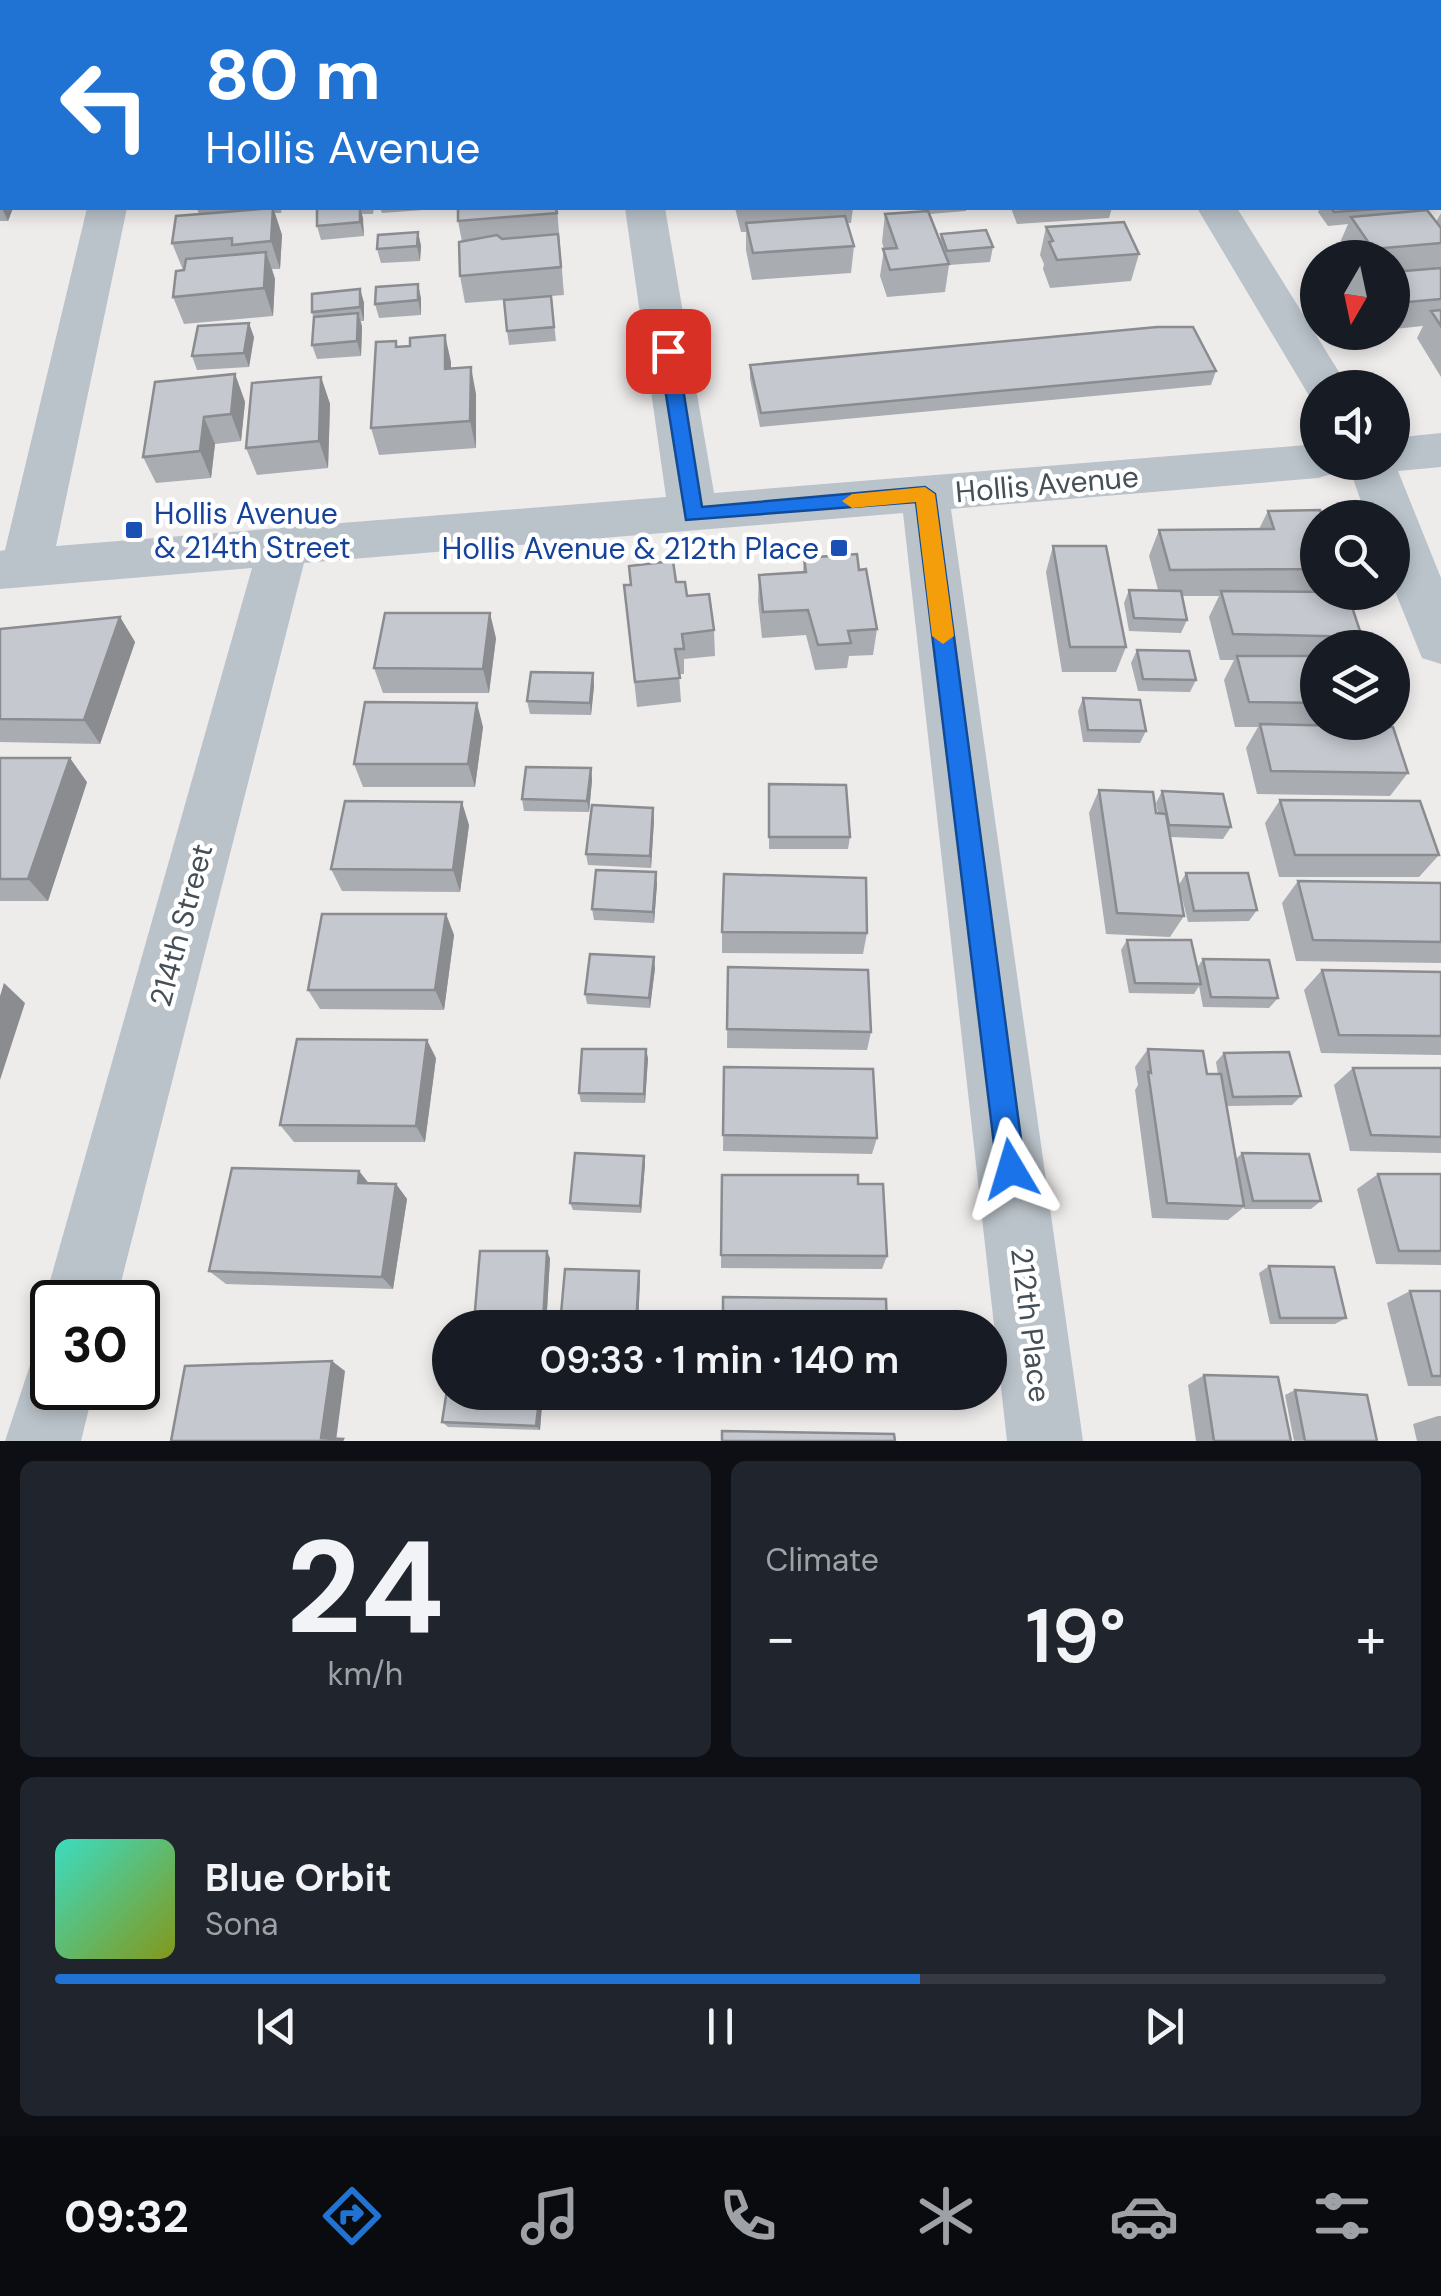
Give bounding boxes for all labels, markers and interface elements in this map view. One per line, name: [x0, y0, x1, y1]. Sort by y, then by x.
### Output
text: 80 m: [205, 30, 381, 121]
icon: left: [40, 40, 170, 170]
text: Hollis Avenue: [205, 118, 481, 177]
north arrow: [1300, 240, 1410, 350]
map controls: [1300, 240, 1410, 740]
pin: [626, 309, 711, 394]
icon: arrive: [641, 324, 696, 379]
button: sound: [1300, 370, 1410, 480]
street label: Hollis Avenue: [954, 457, 1140, 511]
place label: Hollis Avenue & 214th Street: [154, 494, 351, 567]
button: search: [1300, 500, 1410, 610]
marker: Hollis Avenue & 214th Street: [123, 519, 145, 541]
place label: Hollis Avenue & 212th Place: [442, 529, 819, 568]
marker: Hollis Avenue & 212th Place: [828, 537, 850, 559]
button: layers: [1300, 630, 1410, 740]
street label: 214th Street: [141, 839, 221, 1011]
position arrow: [959, 1117, 1063, 1221]
street label: 212th Place: [1002, 1245, 1060, 1405]
speed limit sign: 30: [30, 1280, 160, 1410]
text: 09:33 · 1 min · 140 m: [540, 1335, 899, 1385]
text: 24: [286, 1503, 445, 1672]
text: Climate: [766, 1539, 879, 1581]
text: 19°: [1026, 1588, 1126, 1685]
text: −: [766, 1602, 796, 1674]
text: +: [1356, 1602, 1386, 1674]
text: km/h: [327, 1653, 403, 1695]
text: Blue Orbit: [205, 1853, 392, 1903]
text: Sona: [205, 1903, 278, 1945]
icon: previous: [249, 1999, 304, 2054]
icon: pause: [693, 1999, 748, 2054]
icon: next: [1137, 1999, 1192, 2054]
icon: directions: [317, 2181, 387, 2251]
icon: music: [515, 2181, 585, 2251]
icon: phone: [713, 2181, 783, 2251]
icon: climate: [911, 2181, 981, 2251]
icon: car: [1109, 2181, 1179, 2251]
icon: filters: [1307, 2181, 1377, 2251]
text: 09:32: [64, 2187, 189, 2246]

